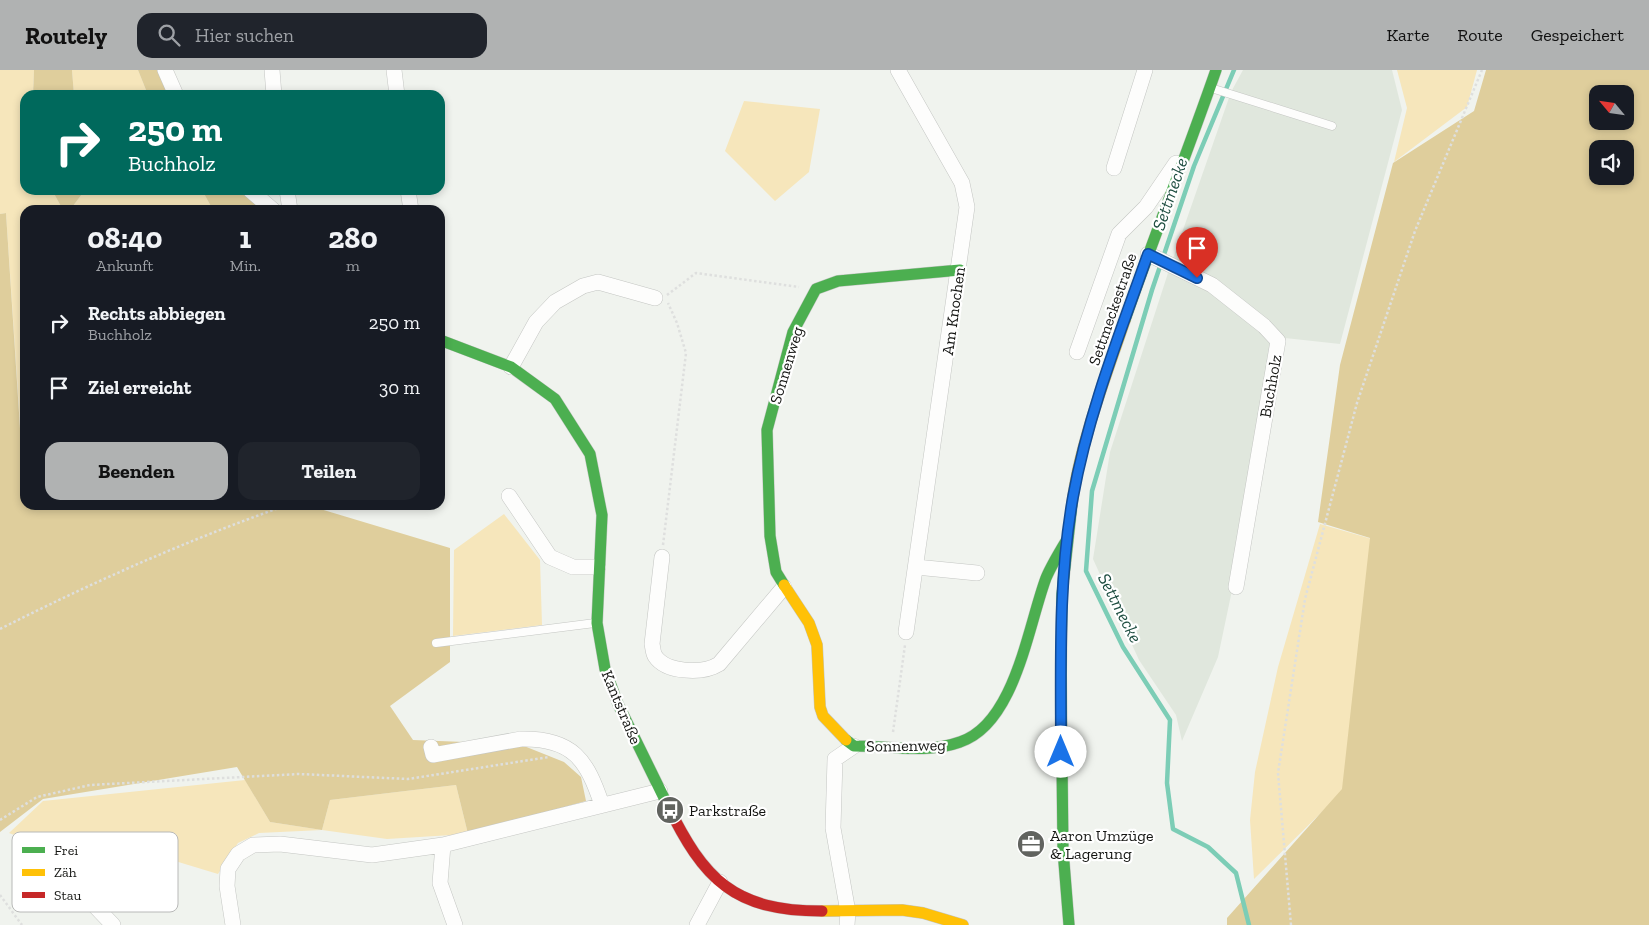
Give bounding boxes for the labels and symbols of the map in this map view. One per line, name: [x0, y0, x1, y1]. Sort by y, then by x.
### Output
north arrow: [1589, 85, 1634, 130]
water label: Settmecke: [1147, 155, 1193, 233]
pin: [1176, 227, 1218, 278]
street label: Settmeckestraße: [1084, 250, 1141, 368]
street label: Am Knochen: [938, 265, 969, 356]
street label: Sonnenweg: [766, 324, 807, 406]
street label: Buchholz: [1256, 353, 1285, 419]
water label: Settmecke: [1093, 569, 1147, 647]
street label: Kantstraße: [597, 667, 646, 747]
position arrow: [1034, 725, 1086, 777]
street label: Sonnenweg: [866, 735, 946, 756]
bus stop icon: Parkstraße: [655, 795, 685, 825]
place label: Parkstraße: [689, 801, 766, 820]
place label: Aaron Umzüge & Lagerung: [1050, 826, 1153, 863]
office icon: Aaron Umzüge & Lagerung: [1016, 829, 1046, 859]
legend: [12, 832, 178, 912]
text: Frei: [54, 842, 78, 859]
text: Zäh: [54, 864, 77, 881]
text: Stau: [54, 887, 81, 904]

